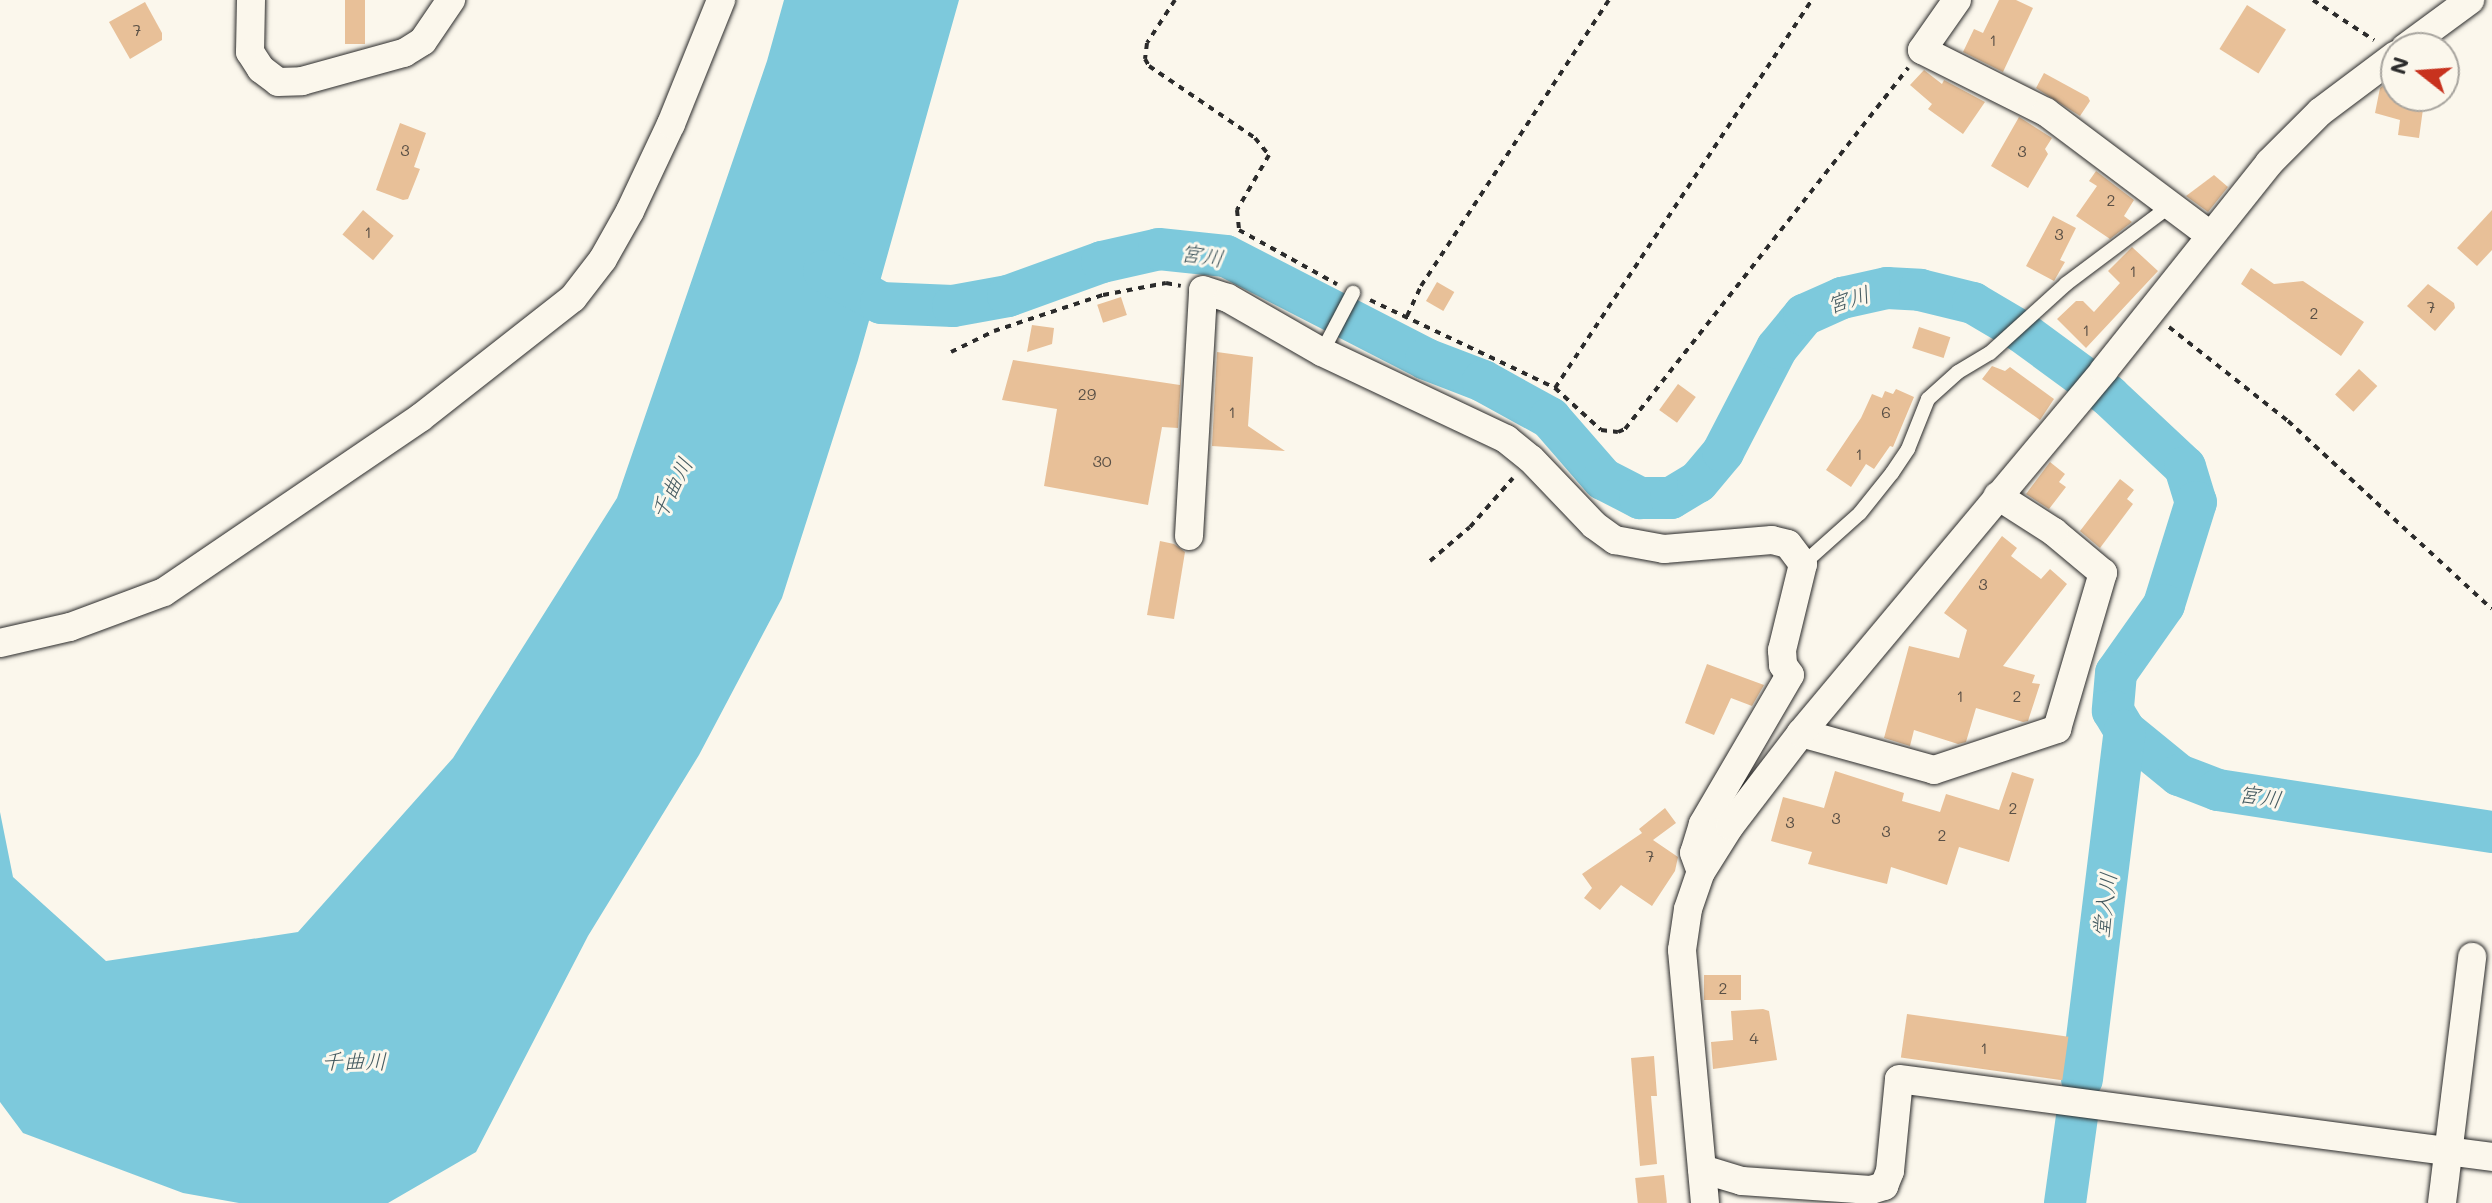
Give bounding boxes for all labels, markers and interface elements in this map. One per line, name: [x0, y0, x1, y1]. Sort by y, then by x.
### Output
house number: 7: [133, 20, 141, 40]
house number: 1: [1989, 30, 1997, 50]
north arrow: [2380, 32, 2460, 112]
text: N: [2382, 53, 2415, 78]
house number: 3: [400, 140, 410, 160]
house number: 3: [2017, 141, 2027, 161]
house number: 2: [2107, 190, 2115, 210]
house number: 1: [364, 222, 372, 242]
house number: 3: [2054, 224, 2064, 244]
water label: 宮川: [1178, 239, 1226, 271]
house number: 1: [2129, 261, 2137, 281]
water label: 宮川: [1823, 280, 1873, 318]
house number: 7: [2427, 297, 2435, 317]
house number: 2: [2310, 303, 2318, 323]
house number: 1: [2082, 320, 2090, 340]
house number: 29: [1078, 384, 1096, 404]
house number: 1: [1228, 402, 1236, 422]
house number: 6: [1881, 402, 1891, 422]
house number: 1: [1855, 444, 1863, 464]
house number: 30: [1092, 451, 1112, 471]
water label: 千曲川: [644, 453, 698, 523]
house number: 3: [1978, 574, 1988, 594]
house number: 1: [1956, 686, 1964, 706]
house number: 2: [2013, 686, 2021, 706]
water label: 宮川: [2236, 780, 2284, 812]
house number: 2: [2009, 798, 2017, 818]
house number: 3: [1831, 808, 1841, 828]
house number: 3: [1785, 812, 1795, 832]
house number: 3: [1881, 821, 1891, 841]
house number: 2: [1938, 825, 1946, 845]
house number: 7: [1646, 846, 1654, 866]
water label: 堂入川: [2087, 871, 2121, 939]
house number: 2: [1719, 978, 1727, 998]
house number: 4: [1749, 1028, 1759, 1048]
house number: 1: [1980, 1038, 1988, 1058]
water label: 千曲川: [321, 1048, 387, 1074]

